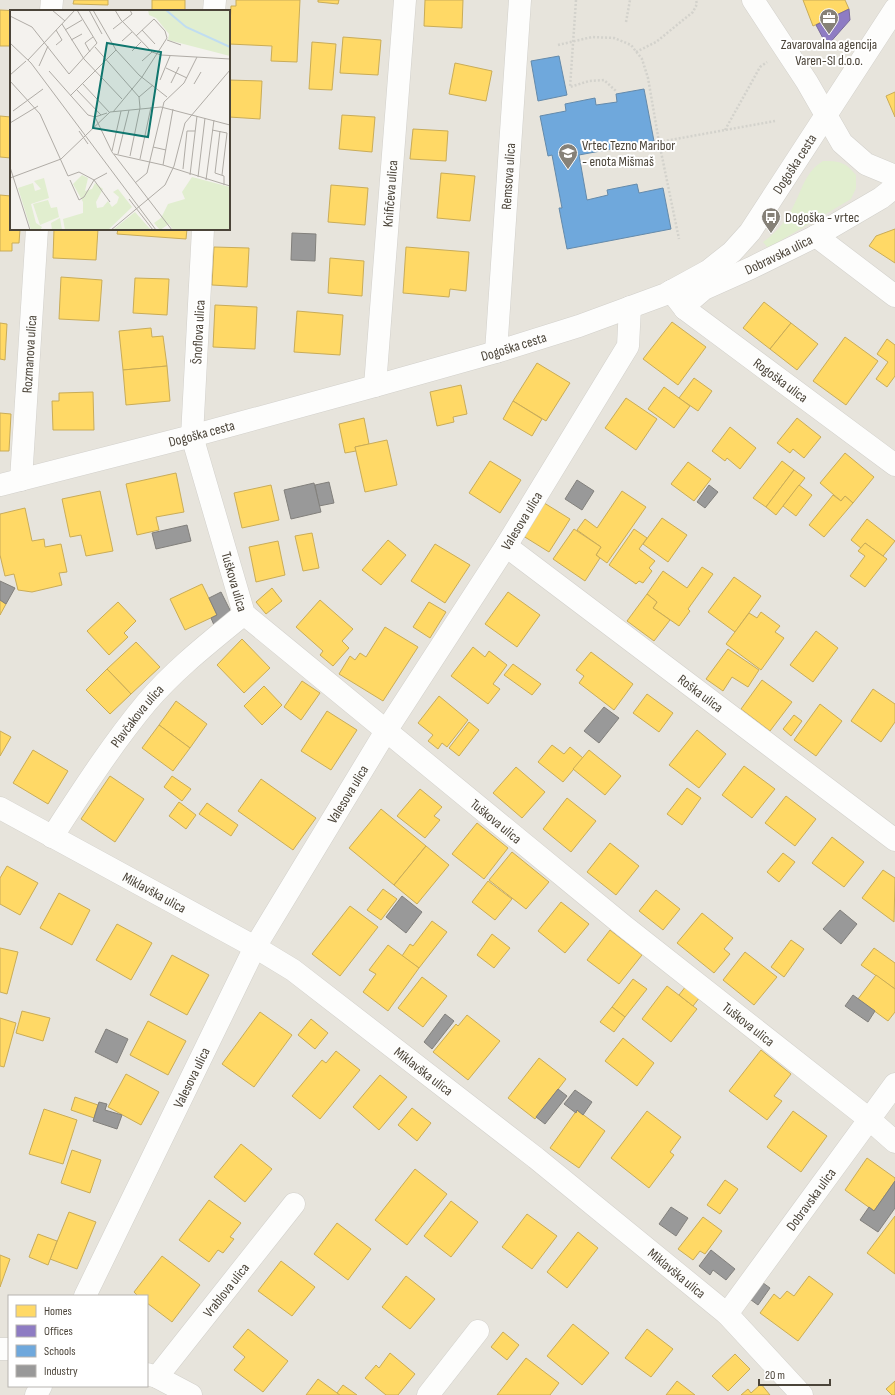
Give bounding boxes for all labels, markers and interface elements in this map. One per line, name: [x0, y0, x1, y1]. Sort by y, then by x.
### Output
office icon: Zavarovalna agencija Varen-SI d.o.o.: [818, 7, 840, 35]
inset map: [10, 10, 230, 230]
place label: Zavarovalna agencija Varen-SI d.o.o.: [781, 36, 877, 69]
street label: Dogoška cesta: [769, 131, 820, 197]
place label: Vrtec Tezno Maribor - enota Mišmaš: [582, 137, 675, 170]
school or university icon: Vrtec Tezno Maribor - enota Mišmaš: [557, 142, 579, 170]
street label: Remsova ulica: [498, 143, 519, 210]
street label: Knifičeva ulica: [379, 160, 402, 228]
bus stop icon: Dogoška - vrtec: [760, 206, 782, 234]
place label: Dogoška - vrtec: [785, 209, 859, 226]
street label: Dobravska ulica: [742, 231, 815, 279]
street label: Šnoflova ulica: [188, 299, 209, 365]
street label: Rozmanova ulica: [19, 315, 40, 394]
street label: Dogoška cesta: [479, 329, 549, 365]
street label: Rogoška ulica: [750, 355, 811, 406]
street label: Dogoška cesta: [167, 417, 237, 451]
street label: Valesova ulica: [498, 489, 546, 553]
street label: Tuškova ulica: [217, 550, 251, 614]
street label: Roška ulica: [674, 671, 726, 716]
street label: Plavčakova ulica: [107, 681, 167, 751]
street label: Valesova ulica: [324, 762, 372, 827]
street label: Tuškova ulica: [467, 795, 525, 847]
street label: Miklavška ulica: [120, 869, 189, 917]
street label: Tuškova ulica: [719, 999, 778, 1050]
street label: Miklavška ulica: [391, 1043, 456, 1100]
street label: Valesova ulica: [170, 1045, 214, 1111]
street label: Dobravska ulica: [783, 1165, 840, 1234]
street label: Miklavška ulica: [644, 1245, 709, 1302]
street label: Vrablova ulica: [200, 1260, 253, 1321]
legend: [8, 1295, 148, 1387]
text: Homes: [44, 1304, 72, 1319]
text: Offices: [44, 1324, 73, 1339]
text: Schools: [44, 1344, 76, 1359]
scale bar: [759, 1361, 830, 1387]
text: Industry: [44, 1364, 78, 1379]
text: 20 m: [765, 1368, 785, 1383]

